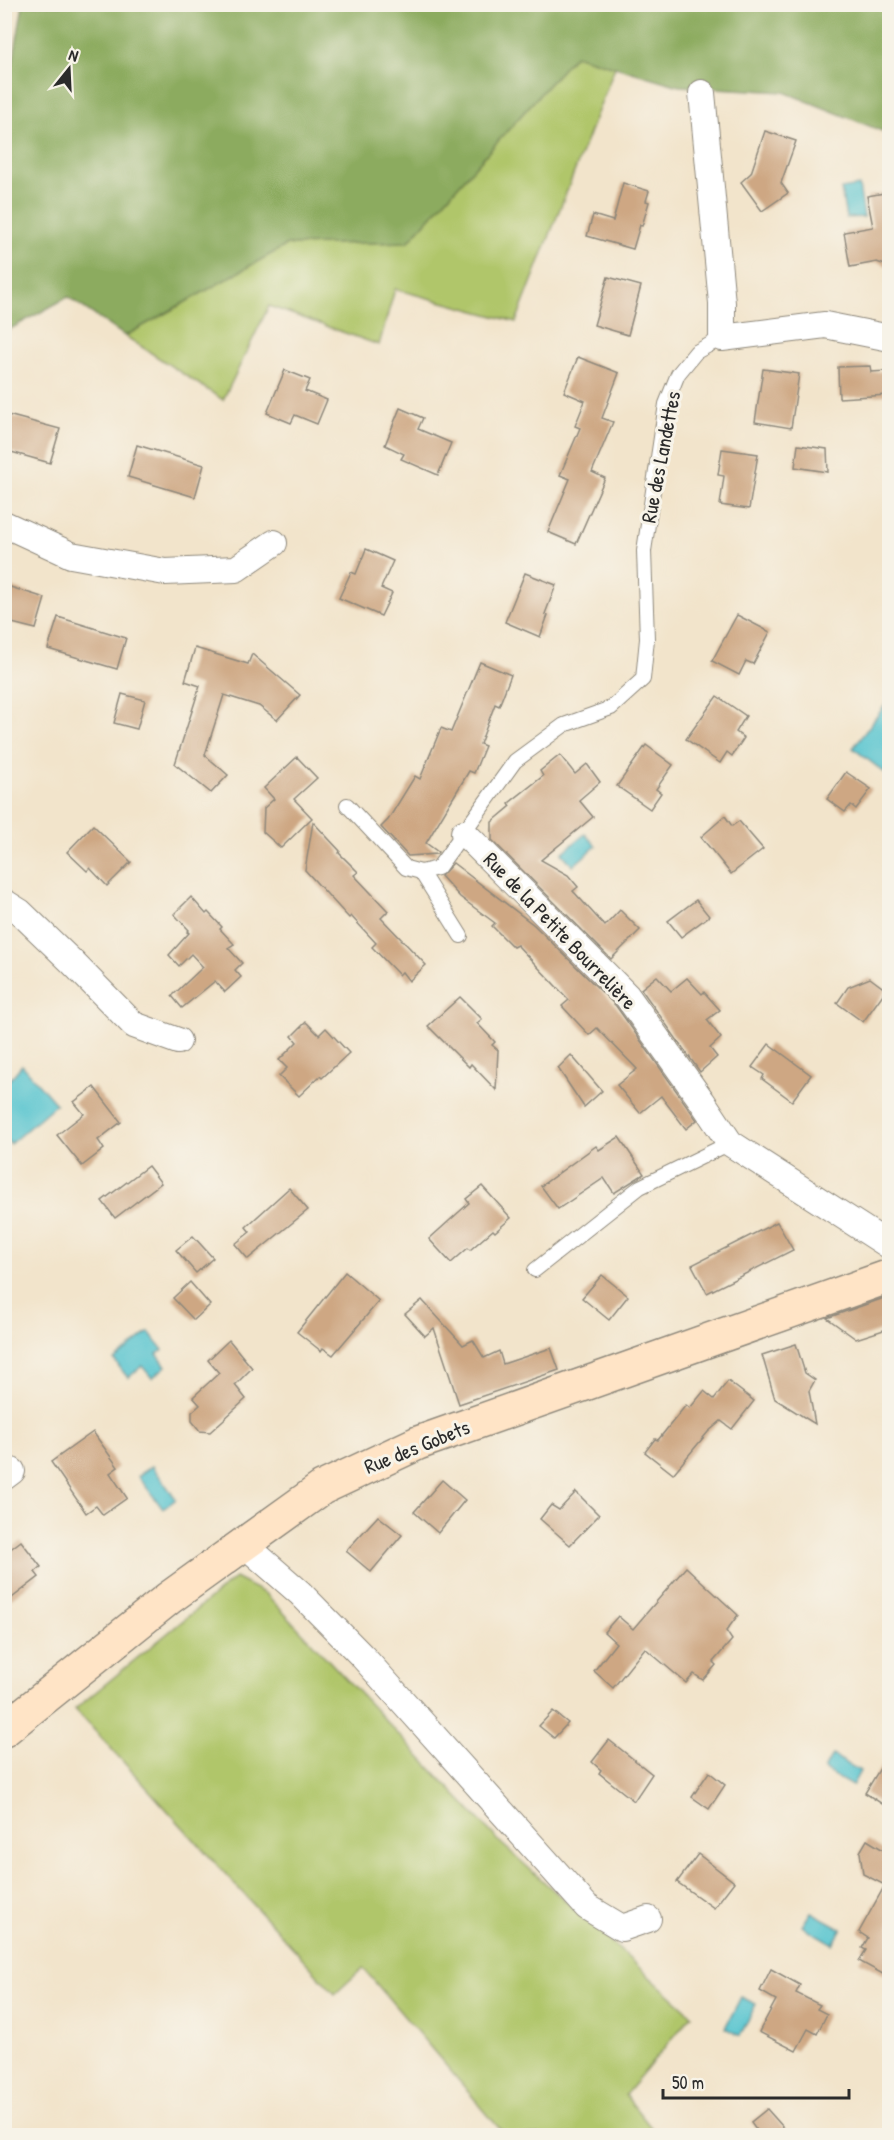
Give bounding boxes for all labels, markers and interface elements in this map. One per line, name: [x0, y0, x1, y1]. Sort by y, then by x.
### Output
north arrow: [39, 39, 99, 99]
text: N: [66, 43, 82, 67]
street label: Rue des Landettes: [634, 389, 687, 525]
street label: Rue de la Petite Bourrelière: [477, 845, 643, 1016]
street label: Rue des Gobets: [360, 1412, 474, 1481]
scale bar: [663, 2062, 849, 2100]
text: 50 m: [672, 2070, 704, 2095]

